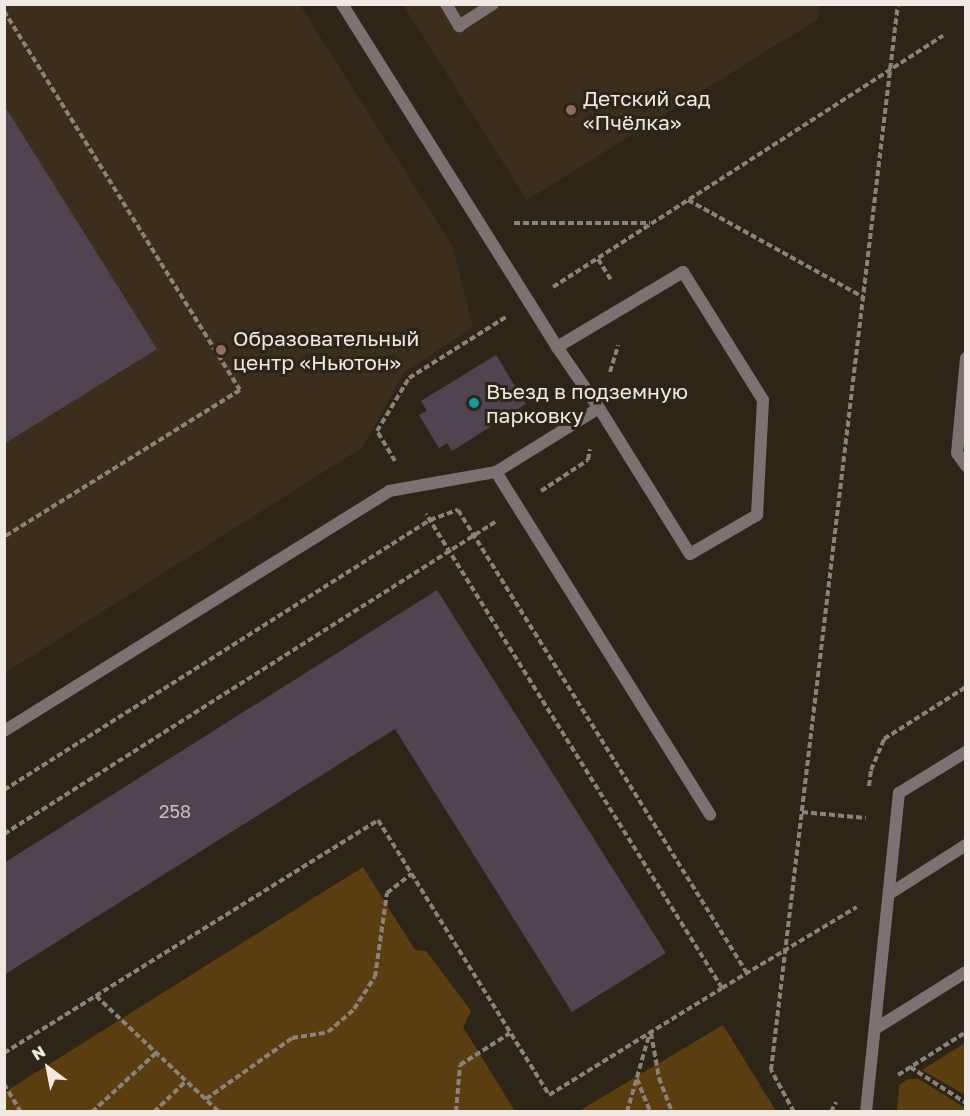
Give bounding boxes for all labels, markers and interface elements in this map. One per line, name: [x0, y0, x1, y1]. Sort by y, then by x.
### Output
place label: Детский сад «Пчёлка»: [583, 85, 711, 135]
marker: Детский сад «Пчёлка»: [564, 103, 578, 117]
place label: Образовательный центр «Ньютон»: [233, 325, 419, 375]
marker: Образовательный центр «Ньютон»: [214, 343, 228, 357]
place label: Въезд в подземную парковку: [486, 378, 688, 428]
marker: Въезд в подземную парковку: [467, 396, 481, 410]
house number: 258: [159, 800, 191, 822]
north arrow: [18, 1038, 78, 1098]
text: N: [28, 1041, 49, 1064]

